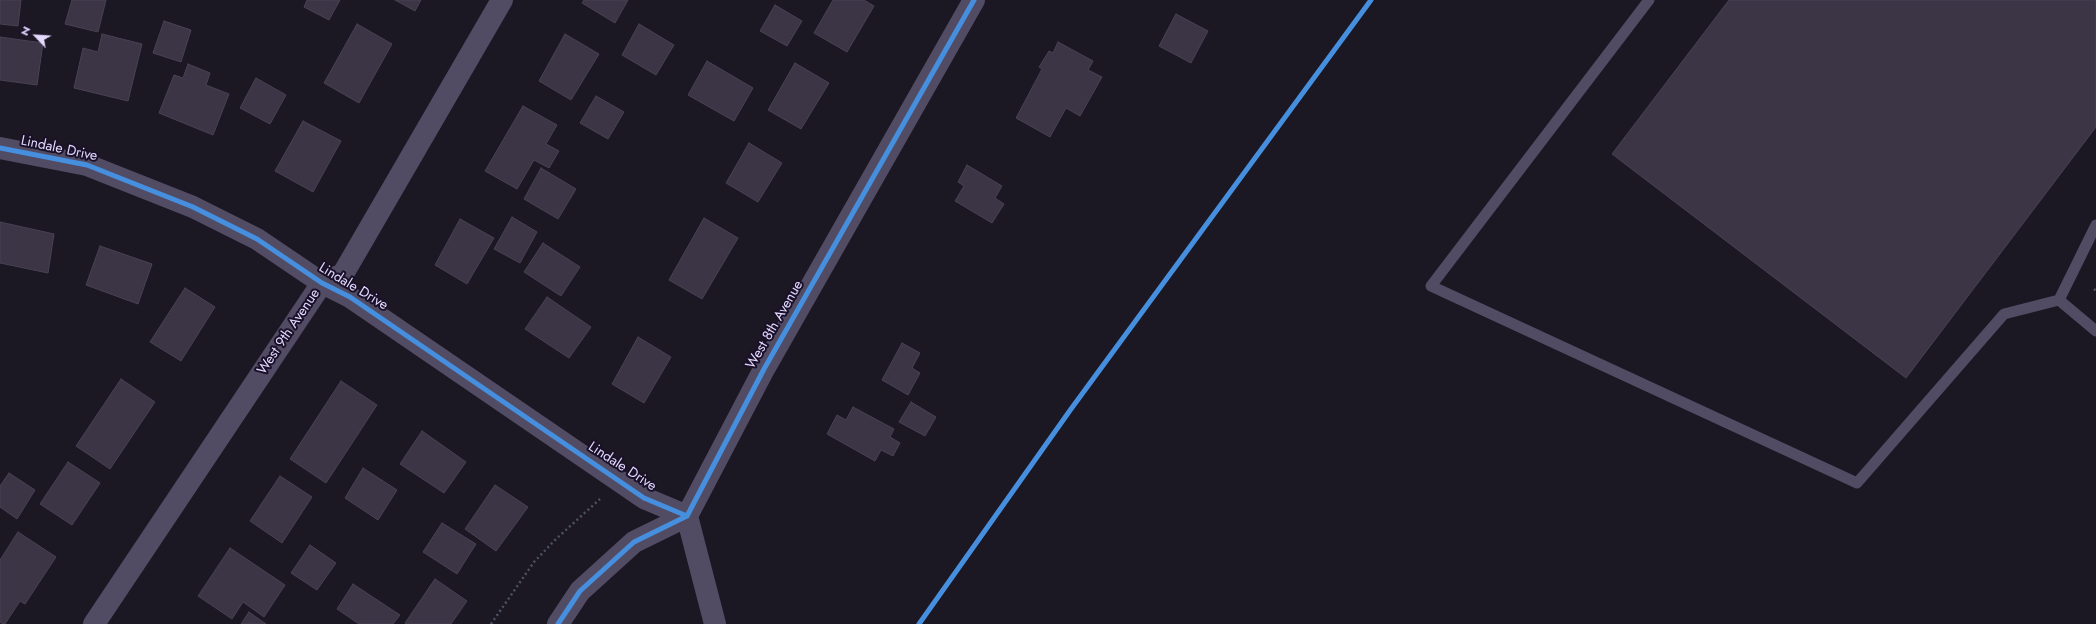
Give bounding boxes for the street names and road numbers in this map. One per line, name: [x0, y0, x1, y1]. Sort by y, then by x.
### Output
street label: Lindale Drive: [19, 133, 99, 165]
street label: Lindale Drive: [315, 260, 391, 314]
street label: West 8th Avenue: [743, 278, 807, 372]
street label: West 9th Avenue: [254, 286, 324, 378]
street label: Lindale Drive: [585, 439, 659, 495]

